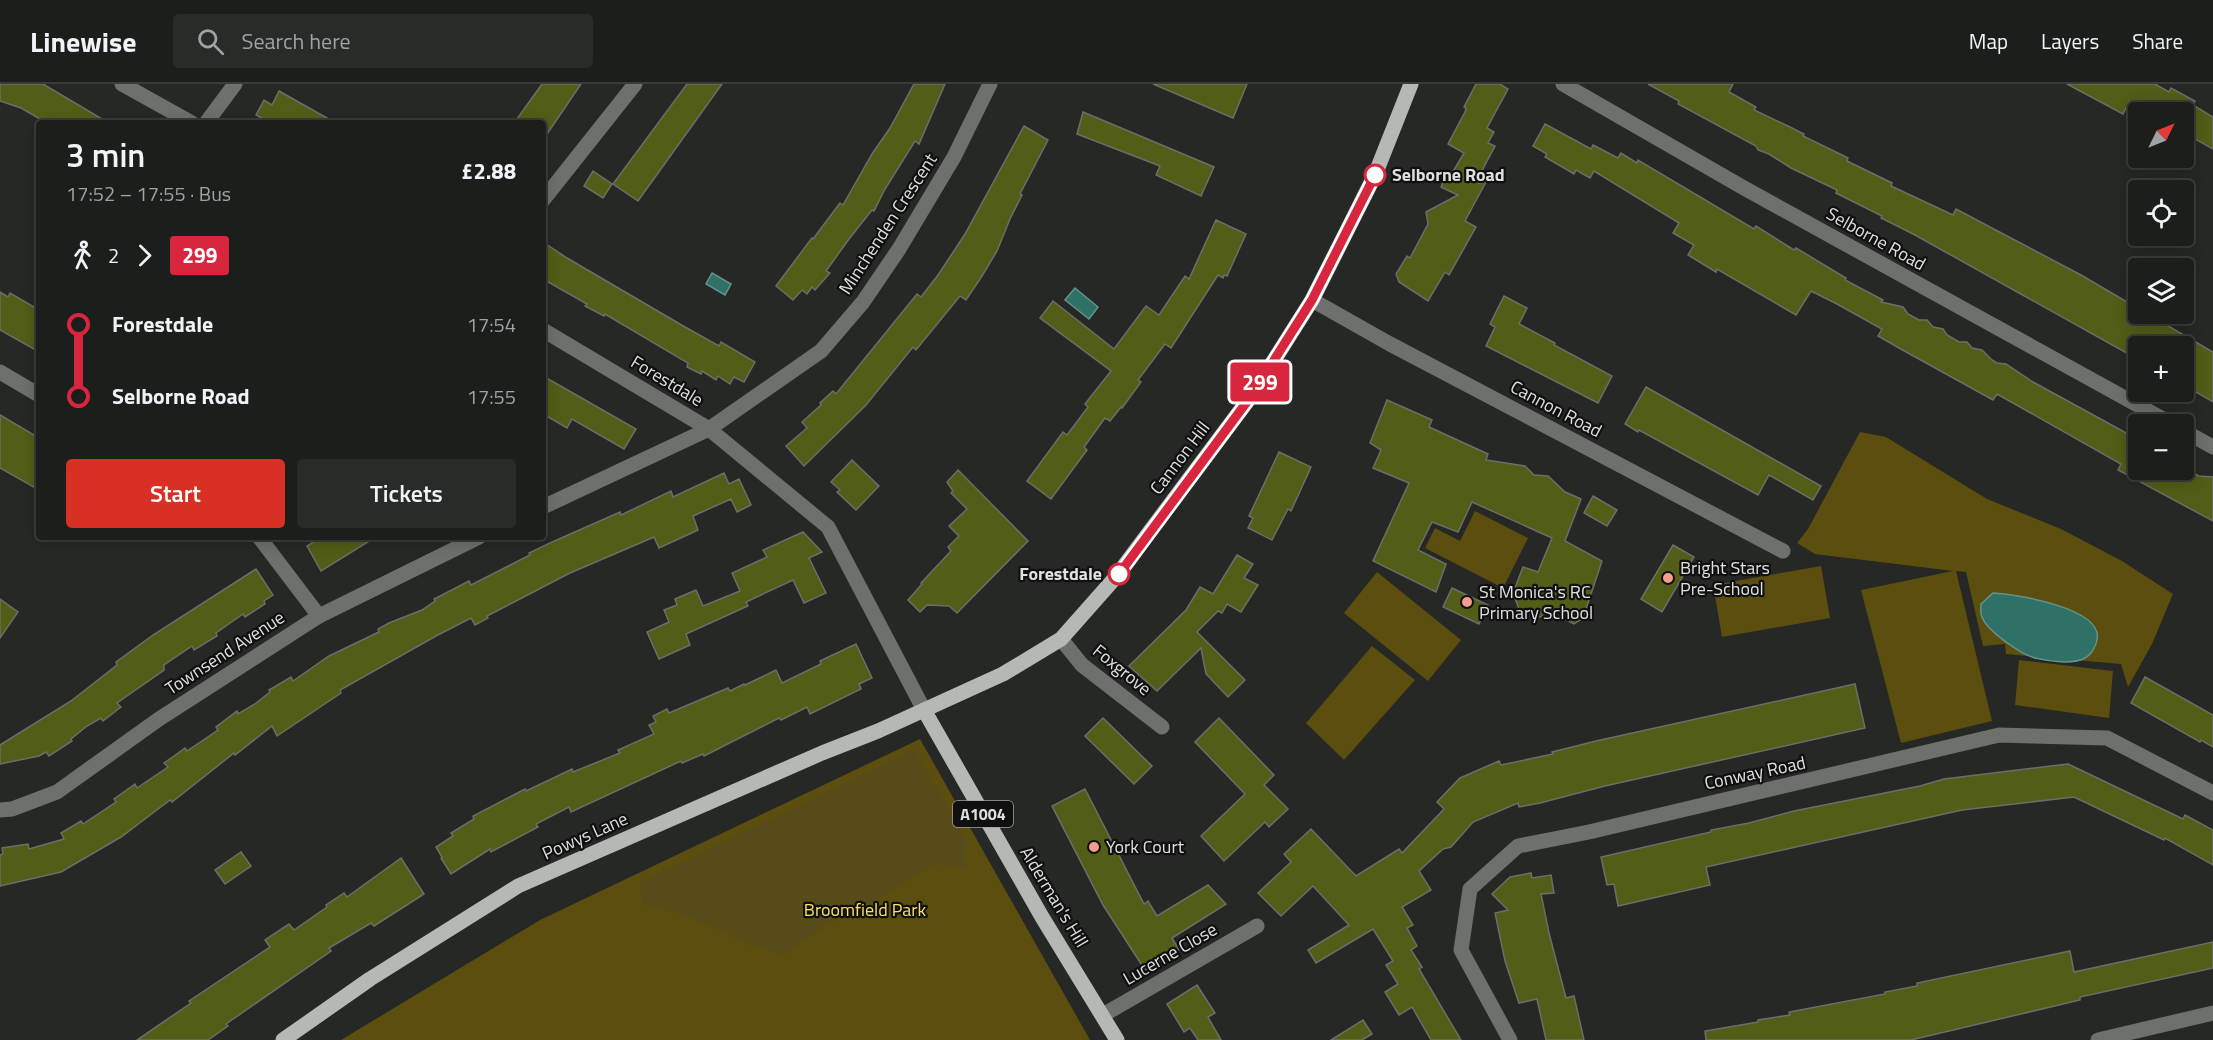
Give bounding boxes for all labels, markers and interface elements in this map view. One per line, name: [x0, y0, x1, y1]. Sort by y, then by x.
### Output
search box: [173, 14, 593, 68]
text: Linewise: [30, 20, 137, 63]
text: Search here: [242, 24, 351, 58]
icon: search: [194, 25, 227, 58]
text: Map: [1969, 25, 2008, 57]
text: Layers: [2041, 25, 2099, 57]
text: Share: [2132, 25, 2183, 57]
north arrow: [2128, 102, 2194, 168]
map controls: [2128, 102, 2194, 480]
text: 3 min: [66, 130, 145, 180]
street label: Minchenden Crescent: [832, 147, 944, 300]
text: £2.88: [461, 154, 516, 188]
place label: Selborne Road: [1392, 161, 1505, 188]
marker: Selborne Road: [1364, 164, 1386, 186]
text: 17:52 – 17:55 · Bus: [66, 178, 231, 209]
button: locate: [2128, 180, 2194, 246]
street label: Selborne Road: [1822, 200, 1931, 277]
icon: walk: [66, 239, 99, 272]
icon: forward: [128, 239, 161, 272]
text: 299: [182, 239, 217, 271]
text: 2: [108, 240, 119, 271]
button: layers: [2128, 258, 2194, 324]
text: Forestdale: [112, 307, 213, 341]
text: 17:54: [467, 309, 516, 340]
button: +: [2128, 336, 2194, 402]
street label: Forestdale: [626, 348, 709, 413]
line badge: 299: [1226, 362, 1294, 402]
text: 299: [1242, 366, 1278, 398]
street label: Cannon Road: [1506, 373, 1607, 444]
text: Selborne Road: [112, 379, 250, 413]
text: 17:55: [467, 381, 516, 412]
button: −: [2128, 414, 2194, 480]
street label: Cannon Hill: [1143, 415, 1216, 500]
button: Start: [66, 459, 285, 528]
button: Tickets: [297, 459, 516, 528]
place label: Bright Stars Pre-School: [1680, 554, 1770, 602]
place label: Forestdale: [1019, 560, 1102, 587]
marker: Forestdale: [1108, 563, 1130, 585]
marker: Bright Stars Pre-School: [1661, 571, 1675, 585]
place label: St Monica's RC Primary School: [1479, 578, 1593, 626]
marker: St Monica's RC Primary School: [1460, 595, 1474, 609]
street label: Townsend Avenue: [160, 604, 290, 701]
street label: Foxgrove: [1087, 638, 1157, 702]
street label: Conway Road: [1702, 749, 1808, 796]
road number: A1004: [953, 801, 1013, 827]
street label: Powys Lane: [538, 805, 632, 866]
place label: York Court: [1106, 833, 1185, 860]
marker: York Court: [1087, 840, 1101, 854]
street label: Alderman's Hill: [1014, 841, 1095, 952]
park label: Broomfield Park: [804, 896, 927, 923]
street label: Lucerne Close: [1118, 916, 1222, 991]

